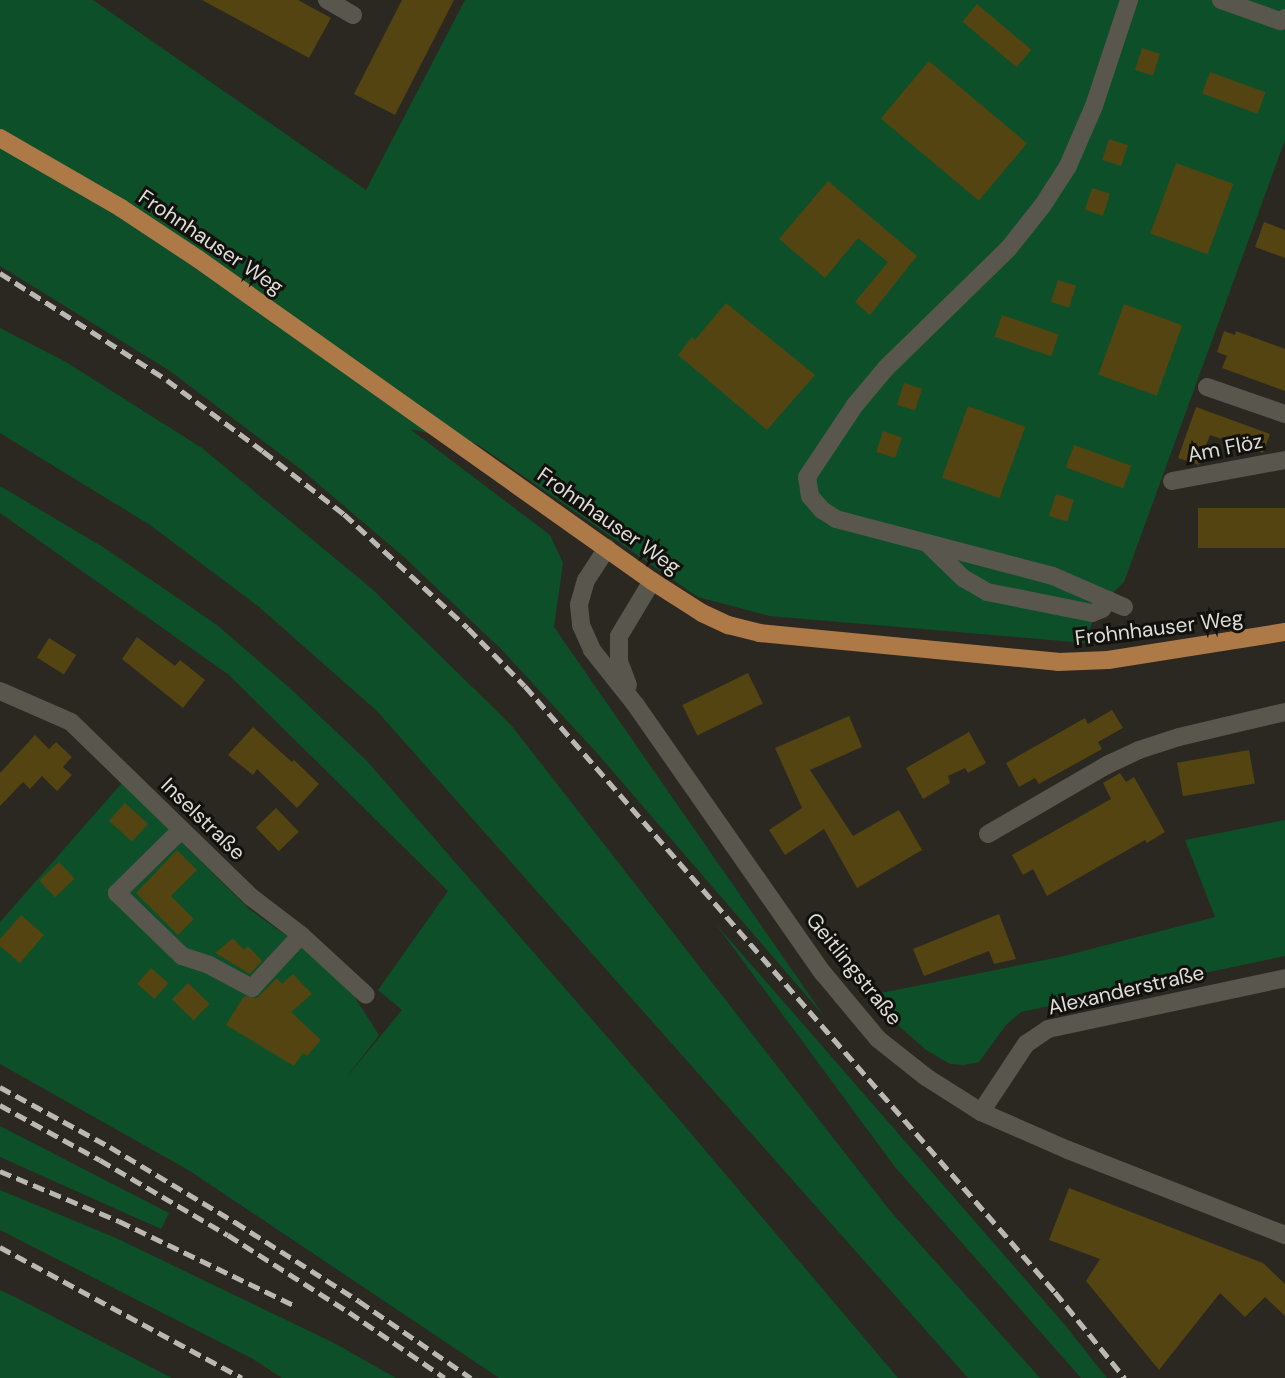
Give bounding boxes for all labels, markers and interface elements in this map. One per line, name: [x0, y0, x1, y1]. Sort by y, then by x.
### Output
street label: Frohnhauser Weg: [134, 184, 288, 300]
street label: Am Flöz: [1185, 428, 1265, 468]
street label: Frohnhauser Weg: [532, 462, 686, 580]
street label: Frohnhauser Weg: [1073, 605, 1245, 651]
street label: Inselstraße: [156, 773, 250, 865]
street label: Geitlingstraße: [801, 908, 907, 1030]
street label: Alexanderstraße: [1045, 960, 1207, 1020]

